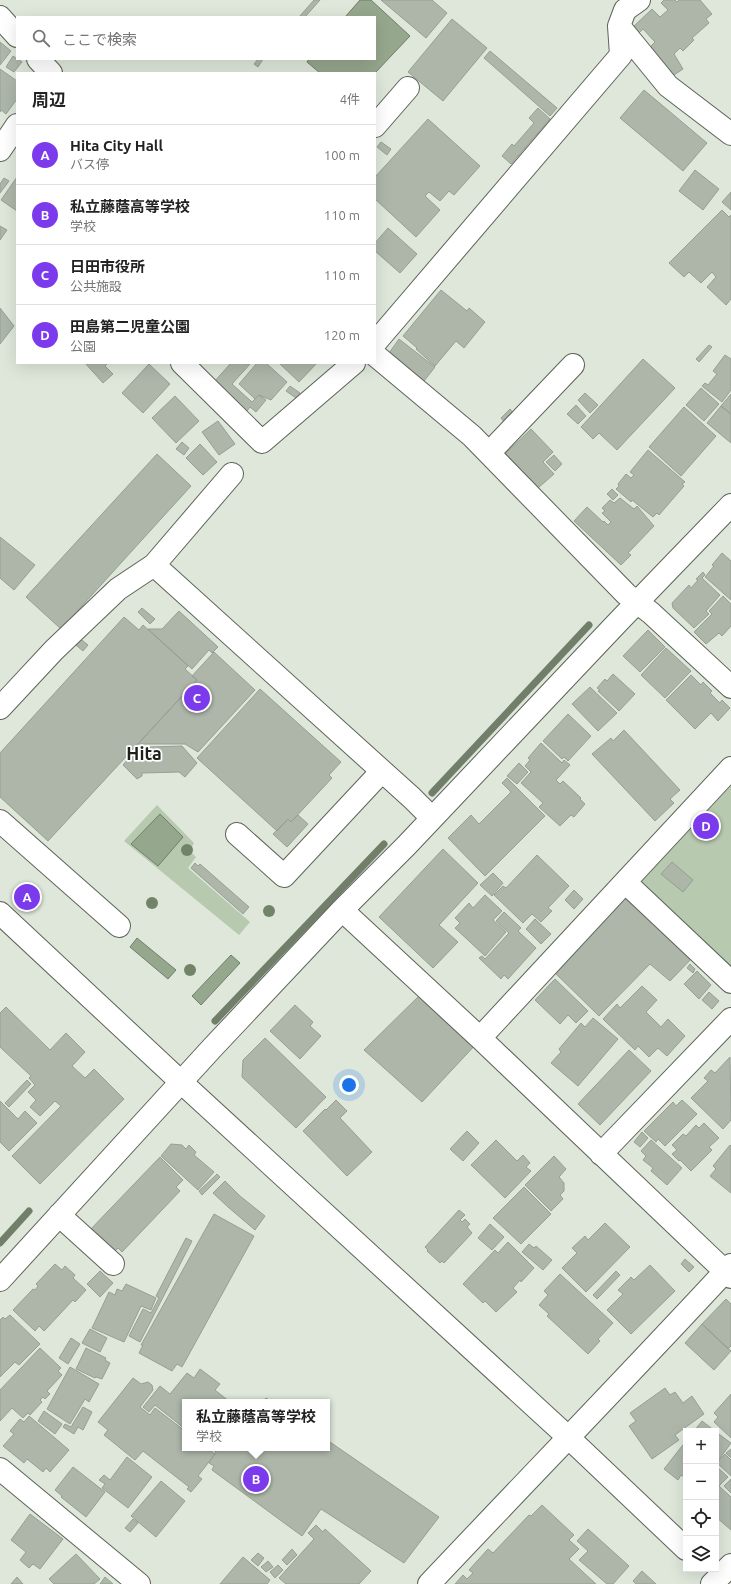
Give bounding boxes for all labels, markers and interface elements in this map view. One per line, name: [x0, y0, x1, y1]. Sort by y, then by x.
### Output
search box: [16, 16, 376, 60]
icon: search: [30, 27, 52, 49]
text: ここで検索: [62, 31, 137, 48]
text: 周辺: [32, 90, 66, 109]
text: 4件: [340, 92, 360, 106]
text: Hita City Hall: [70, 137, 163, 154]
text: A: [40, 148, 50, 162]
text: 100 m: [324, 148, 360, 162]
text: バス停: [70, 157, 109, 171]
text: 私立藤蔭高等学校: [70, 198, 190, 215]
text: B: [41, 208, 49, 222]
text: 110 m: [324, 208, 360, 222]
text: 学校: [70, 219, 96, 233]
text: 日田市役所: [70, 258, 145, 275]
text: C: [41, 268, 49, 282]
text: 110 m: [324, 268, 360, 282]
text: 公共施設: [70, 279, 122, 293]
text: 田島第二児童公園: [70, 318, 190, 335]
text: D: [40, 328, 50, 342]
text: 120 m: [324, 328, 360, 342]
text: 公園: [70, 339, 96, 353]
pin: C: [184, 683, 210, 713]
district label: Hita: [126, 743, 162, 763]
pin: D: [693, 811, 719, 841]
pin: A: [14, 882, 40, 912]
your location: [339, 1075, 359, 1095]
popup: [182, 1399, 330, 1451]
text: 私立藤蔭高等学校: [196, 1408, 316, 1425]
map controls: [683, 1428, 719, 1572]
button: +: [683, 1428, 719, 1464]
text: 学校: [196, 1429, 222, 1443]
pin: B: [243, 1464, 269, 1494]
button: −: [683, 1464, 719, 1500]
button: locate: [683, 1500, 719, 1536]
button: layers: [683, 1536, 719, 1572]

